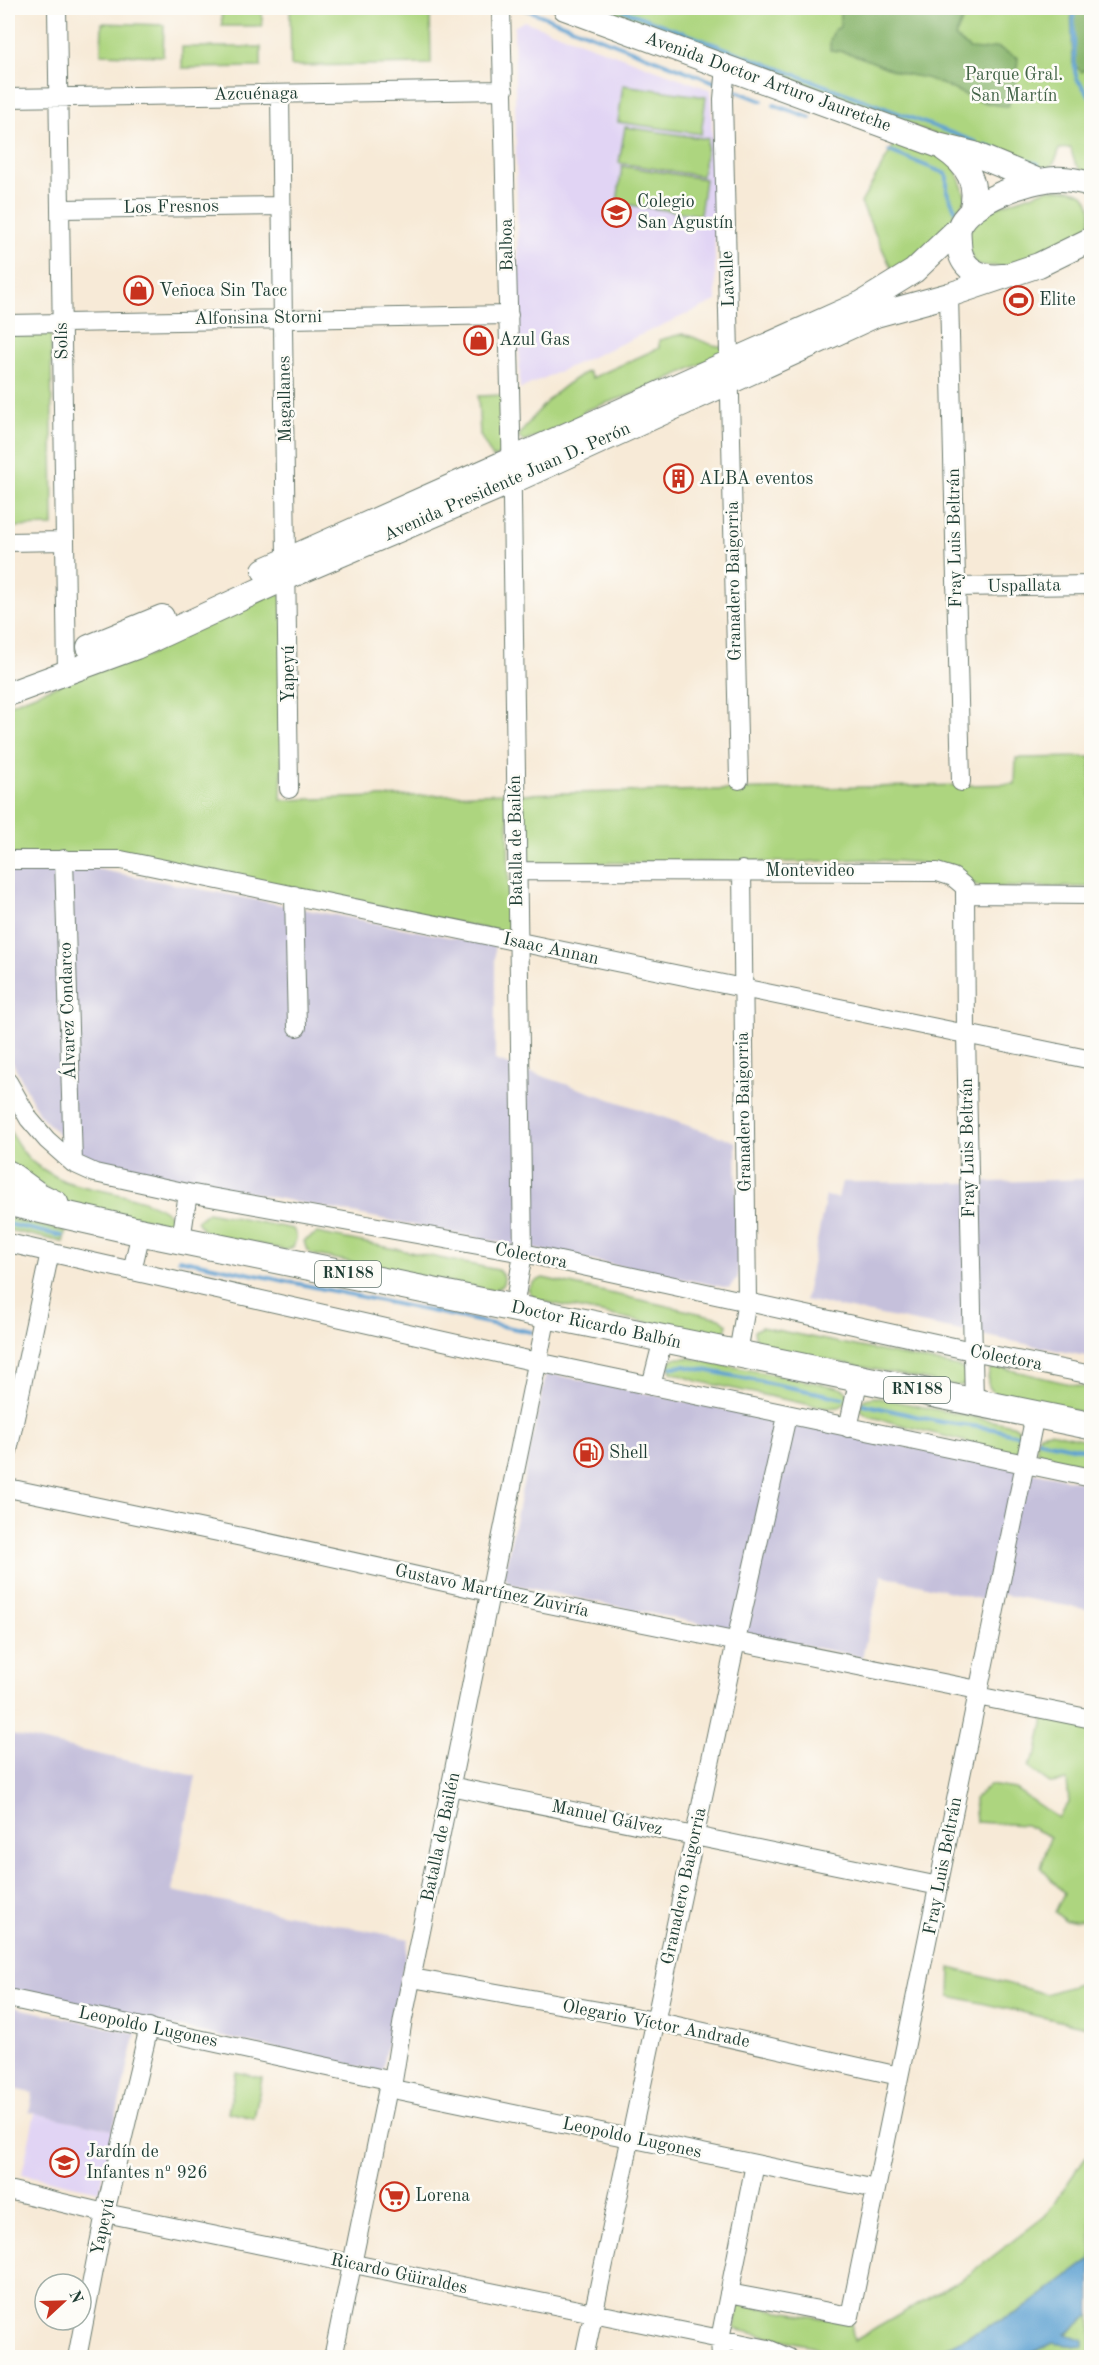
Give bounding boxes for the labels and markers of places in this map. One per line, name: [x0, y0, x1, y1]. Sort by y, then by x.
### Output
place label: Colegio San Agustín: [637, 193, 734, 232]
school or university icon: Colegio San Agustín: [600, 196, 632, 228]
shop icon: Veñoca Sin Tacc: [122, 275, 154, 307]
place label: Veñoca Sin Tacc: [159, 282, 287, 300]
sports icon: Elite: [1002, 284, 1034, 316]
place label: Elite: [1039, 291, 1076, 309]
shop icon: Azul Gas: [462, 324, 494, 356]
place label: Azul Gas: [499, 331, 570, 349]
building icon: ALBA eventos: [662, 463, 694, 495]
place label: ALBA eventos: [699, 470, 813, 488]
fuel station icon: Shell: [572, 1437, 604, 1469]
place label: Shell: [609, 1444, 648, 1462]
place label: Jardín de Infantes nº 926: [86, 2143, 208, 2182]
school or university icon: Jardín de Infantes nº 926: [49, 2146, 81, 2178]
supermarket icon: Lorena: [378, 2180, 410, 2212]
place label: Lorena: [415, 2187, 470, 2205]

